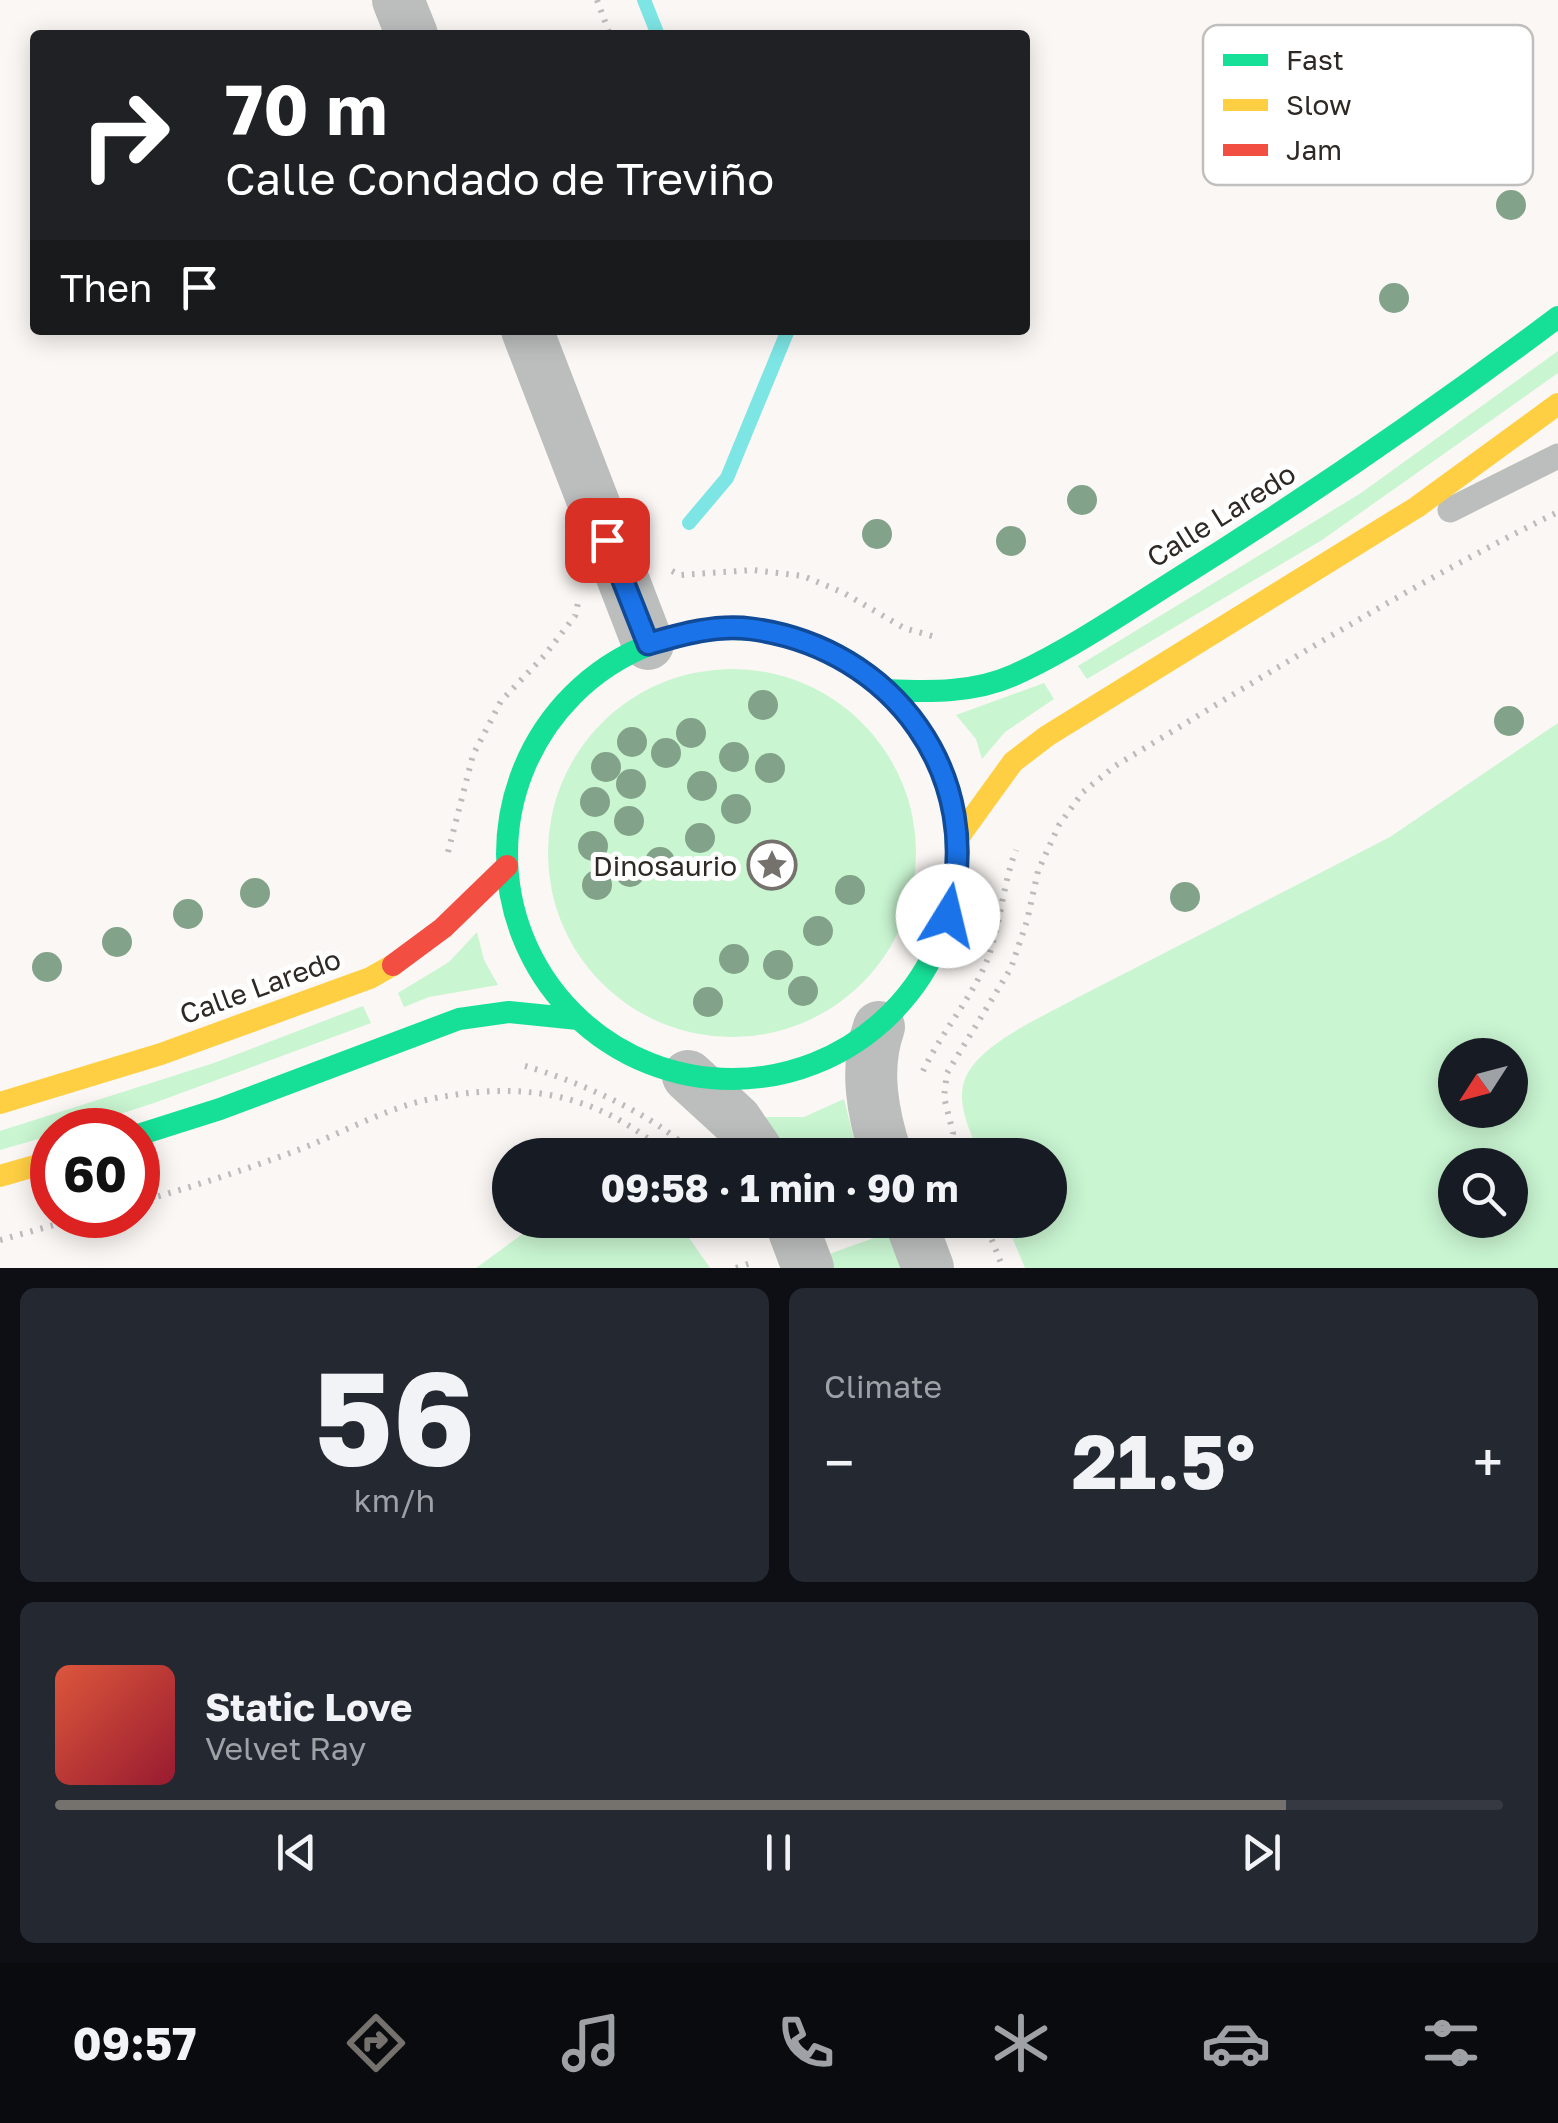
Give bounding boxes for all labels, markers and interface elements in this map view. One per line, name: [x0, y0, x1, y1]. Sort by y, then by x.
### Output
legend: [1203, 25, 1533, 185]
text: Fast: [1286, 43, 1344, 76]
text: 70 m: [225, 66, 387, 150]
icon: right: [60, 70, 190, 200]
text: Slow: [1286, 88, 1352, 121]
text: Jam: [1286, 133, 1342, 166]
text: Calle Condado de Treviño: [225, 151, 774, 205]
icon: arrive: [172, 260, 227, 315]
text: Then: [60, 265, 152, 310]
street label: Calle Laredo: [1141, 456, 1301, 574]
pin: [565, 498, 650, 583]
icon: arrive: [580, 513, 635, 568]
place icon: Dinosaurio: [746, 839, 798, 891]
place label: Dinosaurio: [593, 849, 737, 882]
position arrow: [896, 864, 1000, 968]
street label: Calle Laredo: [175, 942, 345, 1030]
north arrow: [1438, 1038, 1528, 1128]
map controls: [1438, 1038, 1528, 1238]
speed limit sign: 60: [30, 1108, 160, 1238]
button: search: [1438, 1148, 1528, 1238]
text: 09:58 · 1 min · 90 m: [600, 1165, 959, 1210]
text: 56: [314, 1338, 475, 1494]
text: Climate: [824, 1367, 942, 1405]
text: 21.5°: [1072, 1415, 1255, 1506]
text: −: [824, 1429, 854, 1495]
text: +: [1473, 1429, 1503, 1495]
text: km/h: [354, 1481, 435, 1519]
text: Static Love: [205, 1684, 412, 1729]
text: Velvet Ray: [205, 1729, 366, 1767]
icon: previous: [269, 1825, 324, 1880]
icon: pause: [751, 1825, 806, 1880]
icon: next: [1234, 1825, 1289, 1880]
icon: directions: [341, 2008, 411, 2078]
icon: music: [556, 2008, 626, 2078]
icon: phone: [771, 2008, 841, 2078]
icon: climate: [986, 2008, 1056, 2078]
icon: car: [1201, 2008, 1271, 2078]
icon: filters: [1416, 2008, 1486, 2078]
text: 09:57: [72, 2016, 197, 2070]

